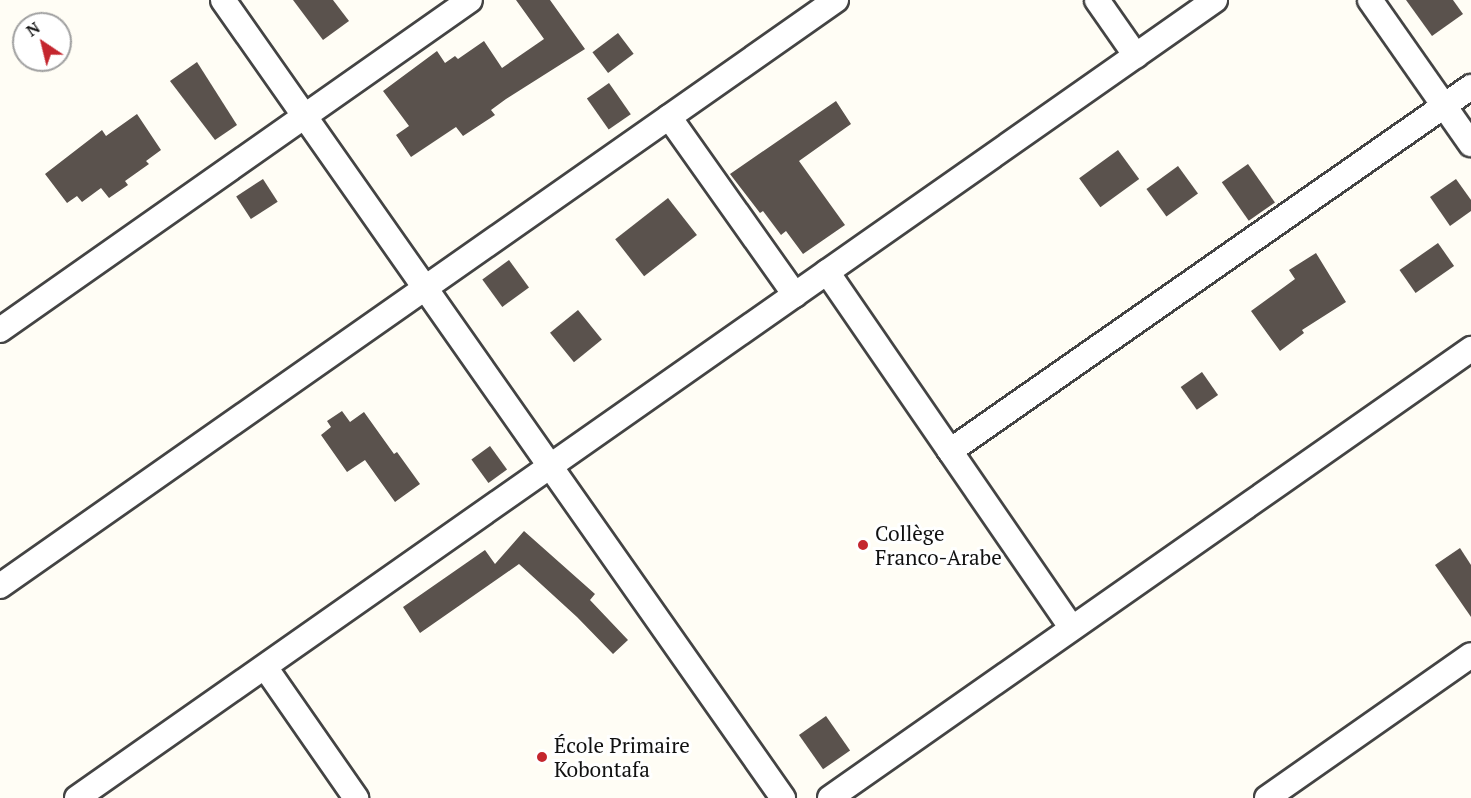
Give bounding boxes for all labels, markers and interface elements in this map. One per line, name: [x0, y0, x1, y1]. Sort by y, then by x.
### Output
north arrow: [12, 12, 72, 72]
text: N: [22, 16, 44, 41]
place label: Collège Franco-Arabe: [875, 520, 1002, 570]
marker: Collège Franco-Arabe: [856, 538, 870, 552]
place label: École Primaire Kobontafa: [554, 732, 690, 782]
marker: École Primaire Kobontafa: [535, 750, 549, 764]

